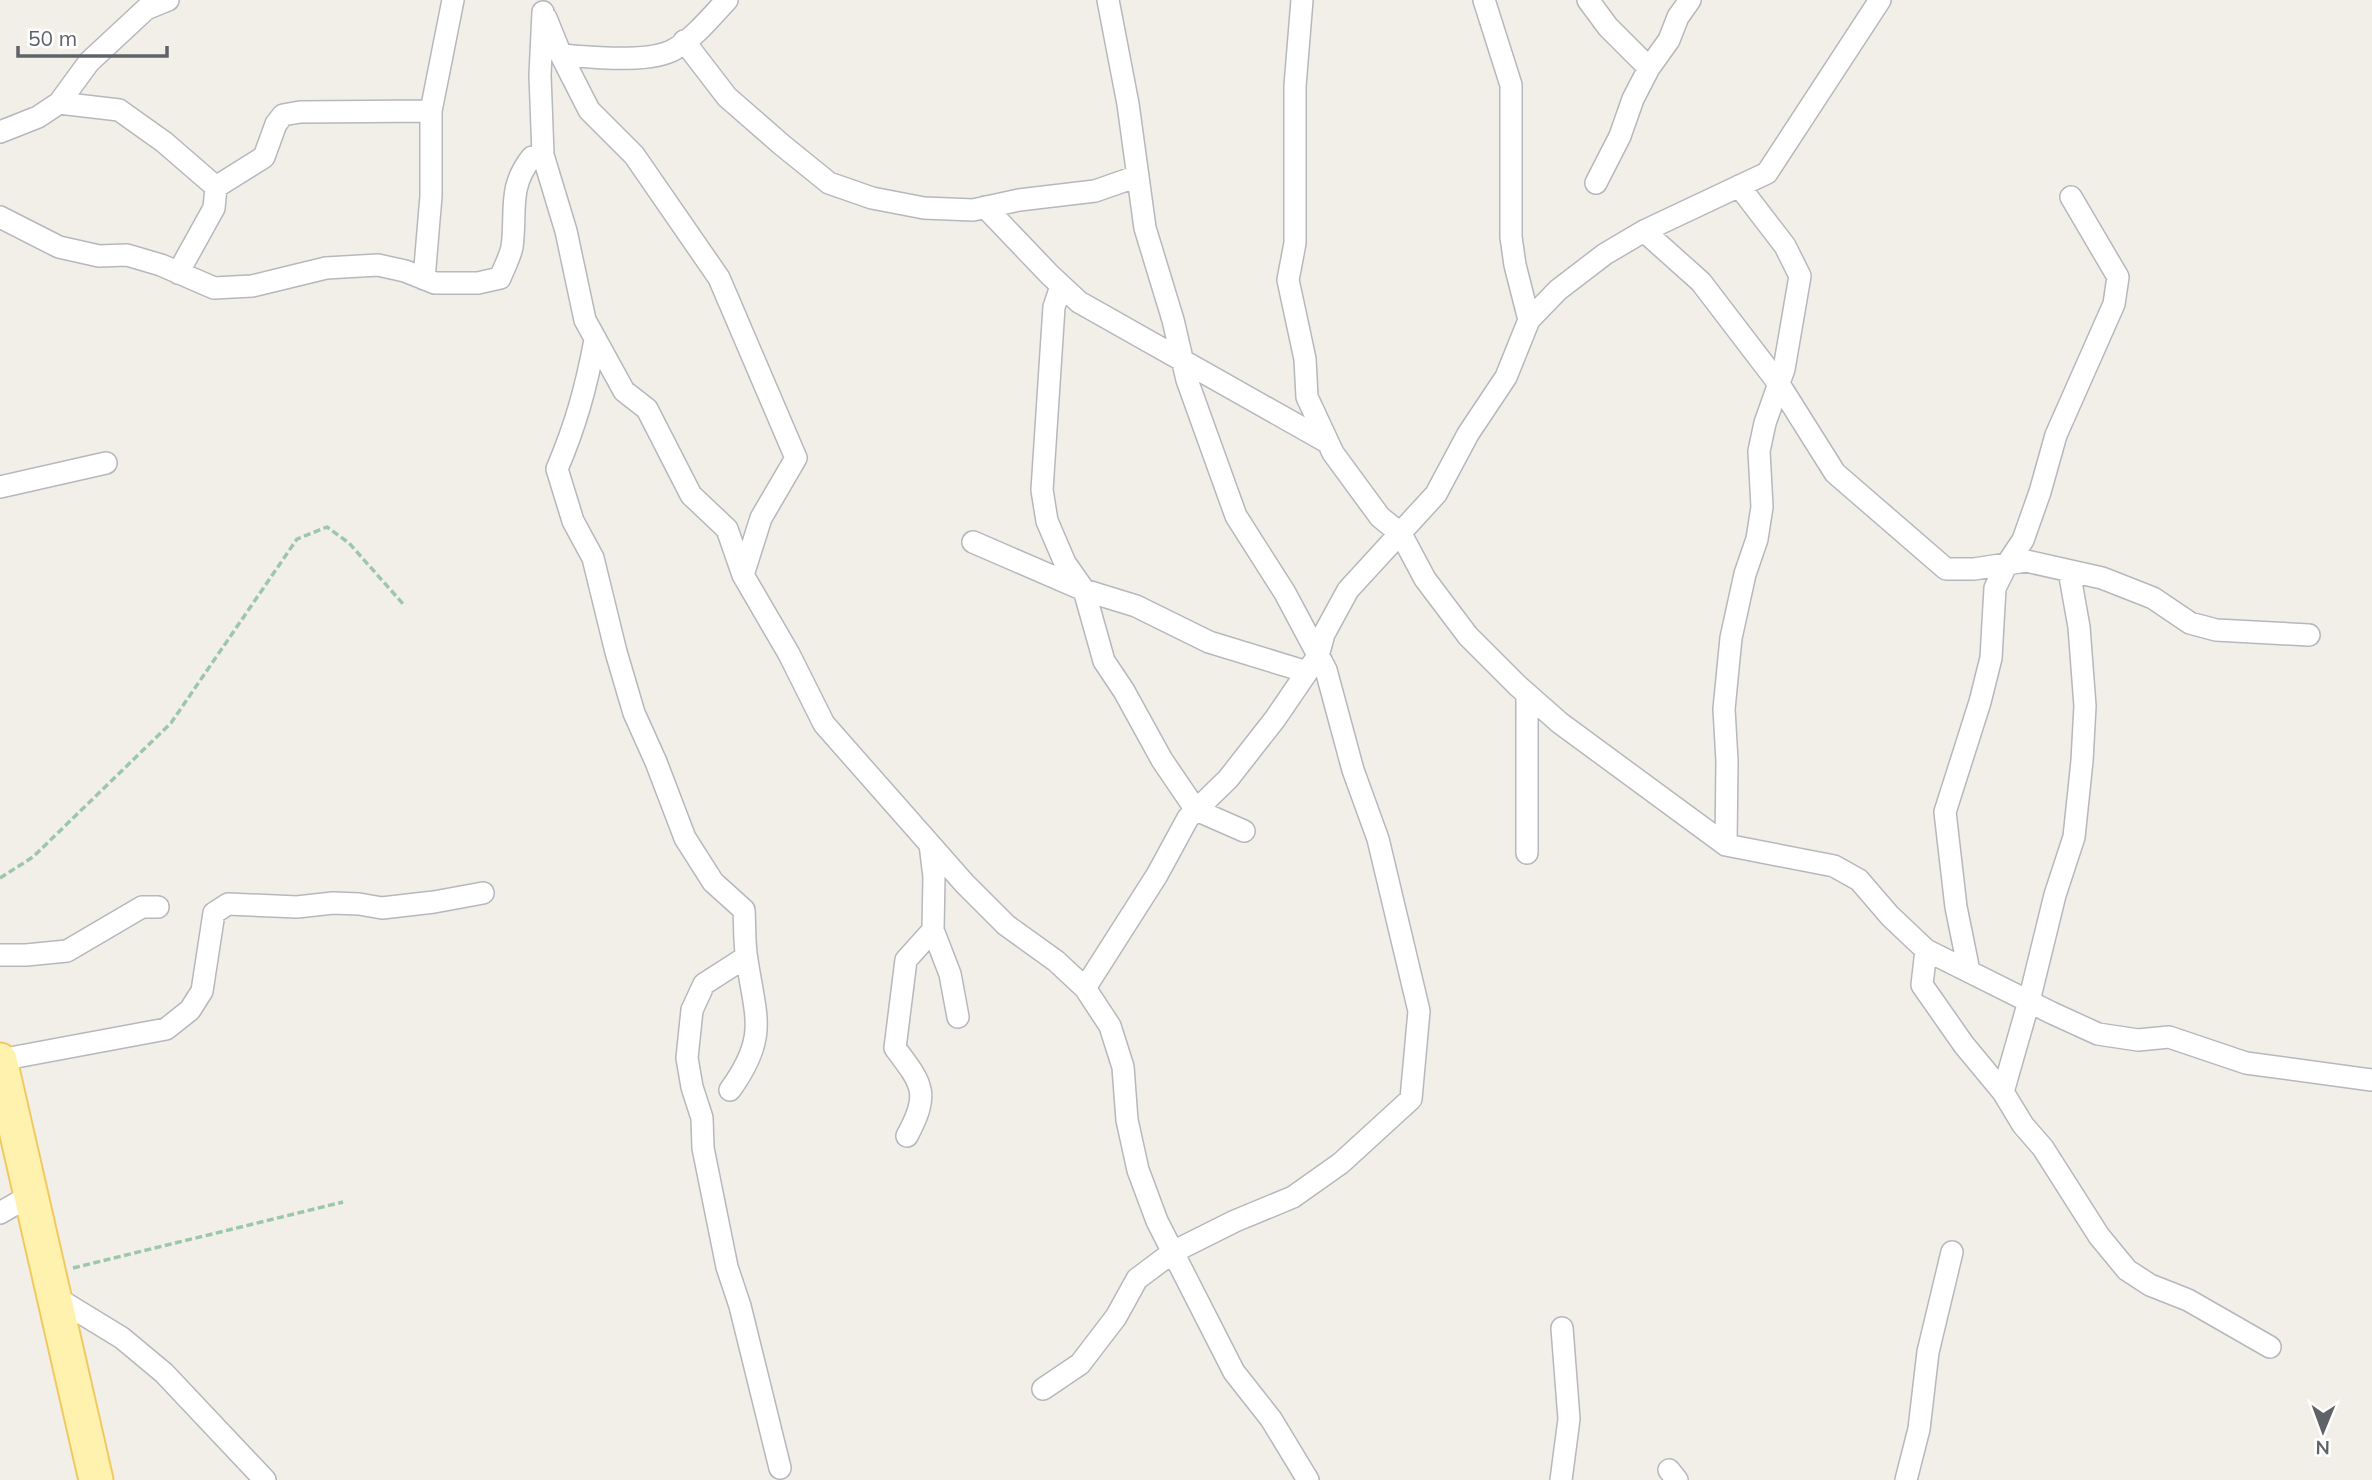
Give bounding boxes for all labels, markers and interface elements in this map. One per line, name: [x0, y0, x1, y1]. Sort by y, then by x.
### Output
scale bar: [18, 14, 166, 58]
text: 50 m: [28, 25, 77, 51]
north arrow: [2288, 1396, 2358, 1466]
text: N: [2315, 1436, 2330, 1460]

